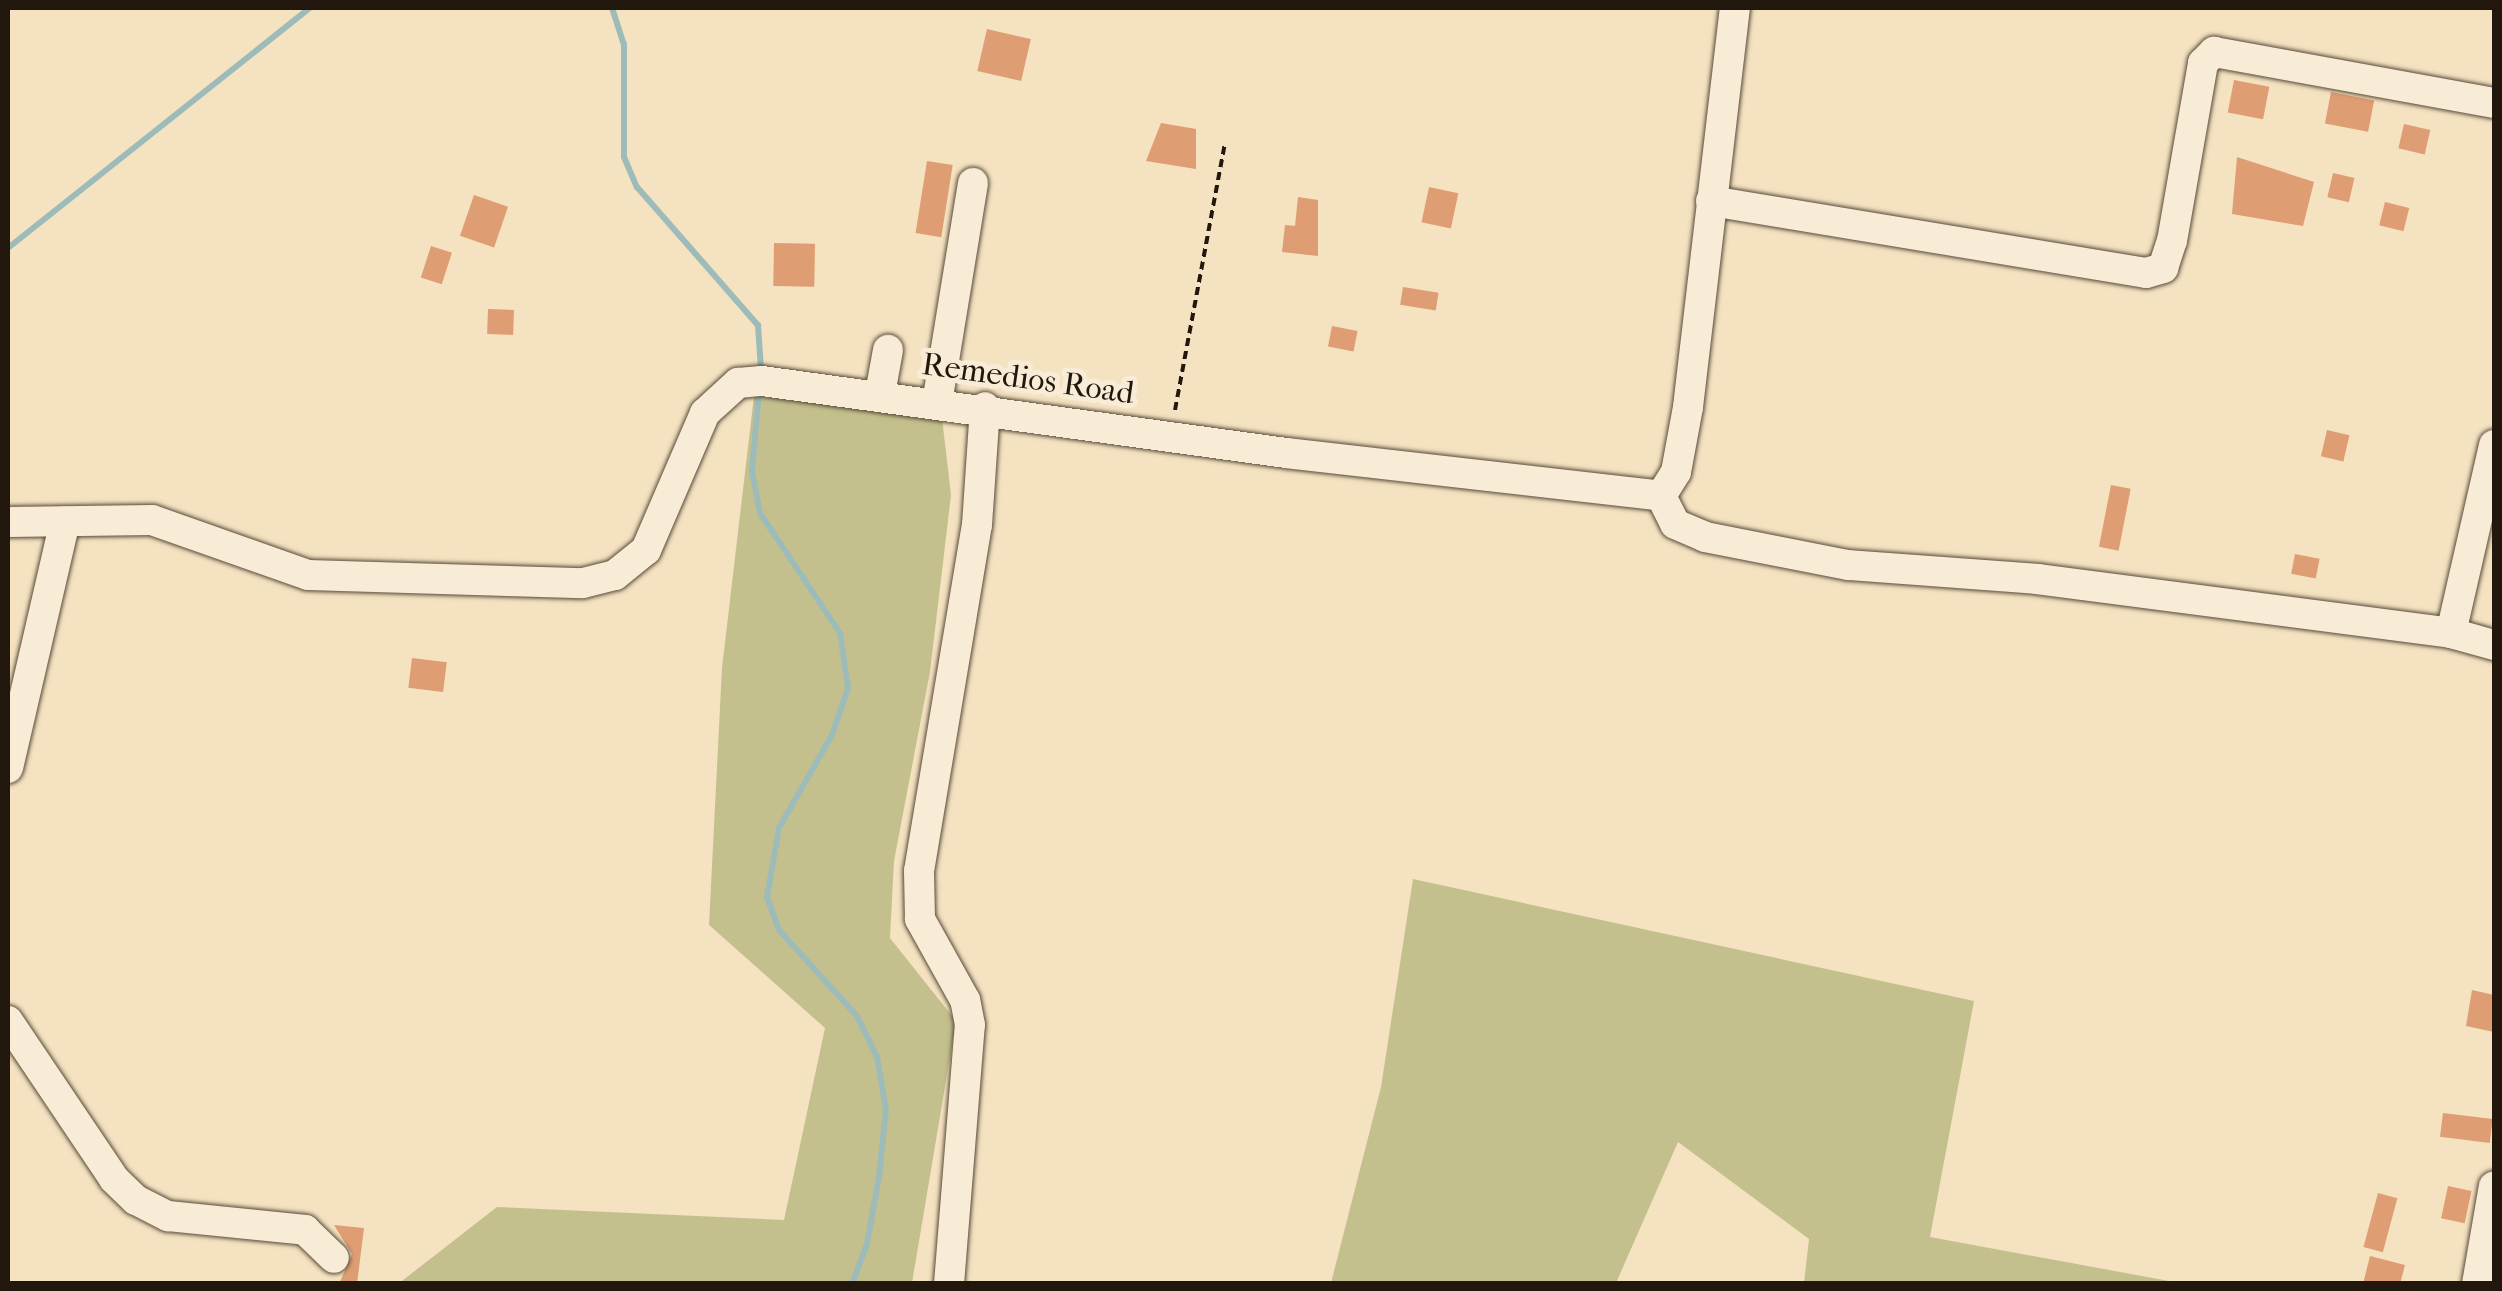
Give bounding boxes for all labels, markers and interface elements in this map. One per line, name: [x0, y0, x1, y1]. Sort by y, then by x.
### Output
street label: Remedios Road: [920, 345, 1136, 413]

